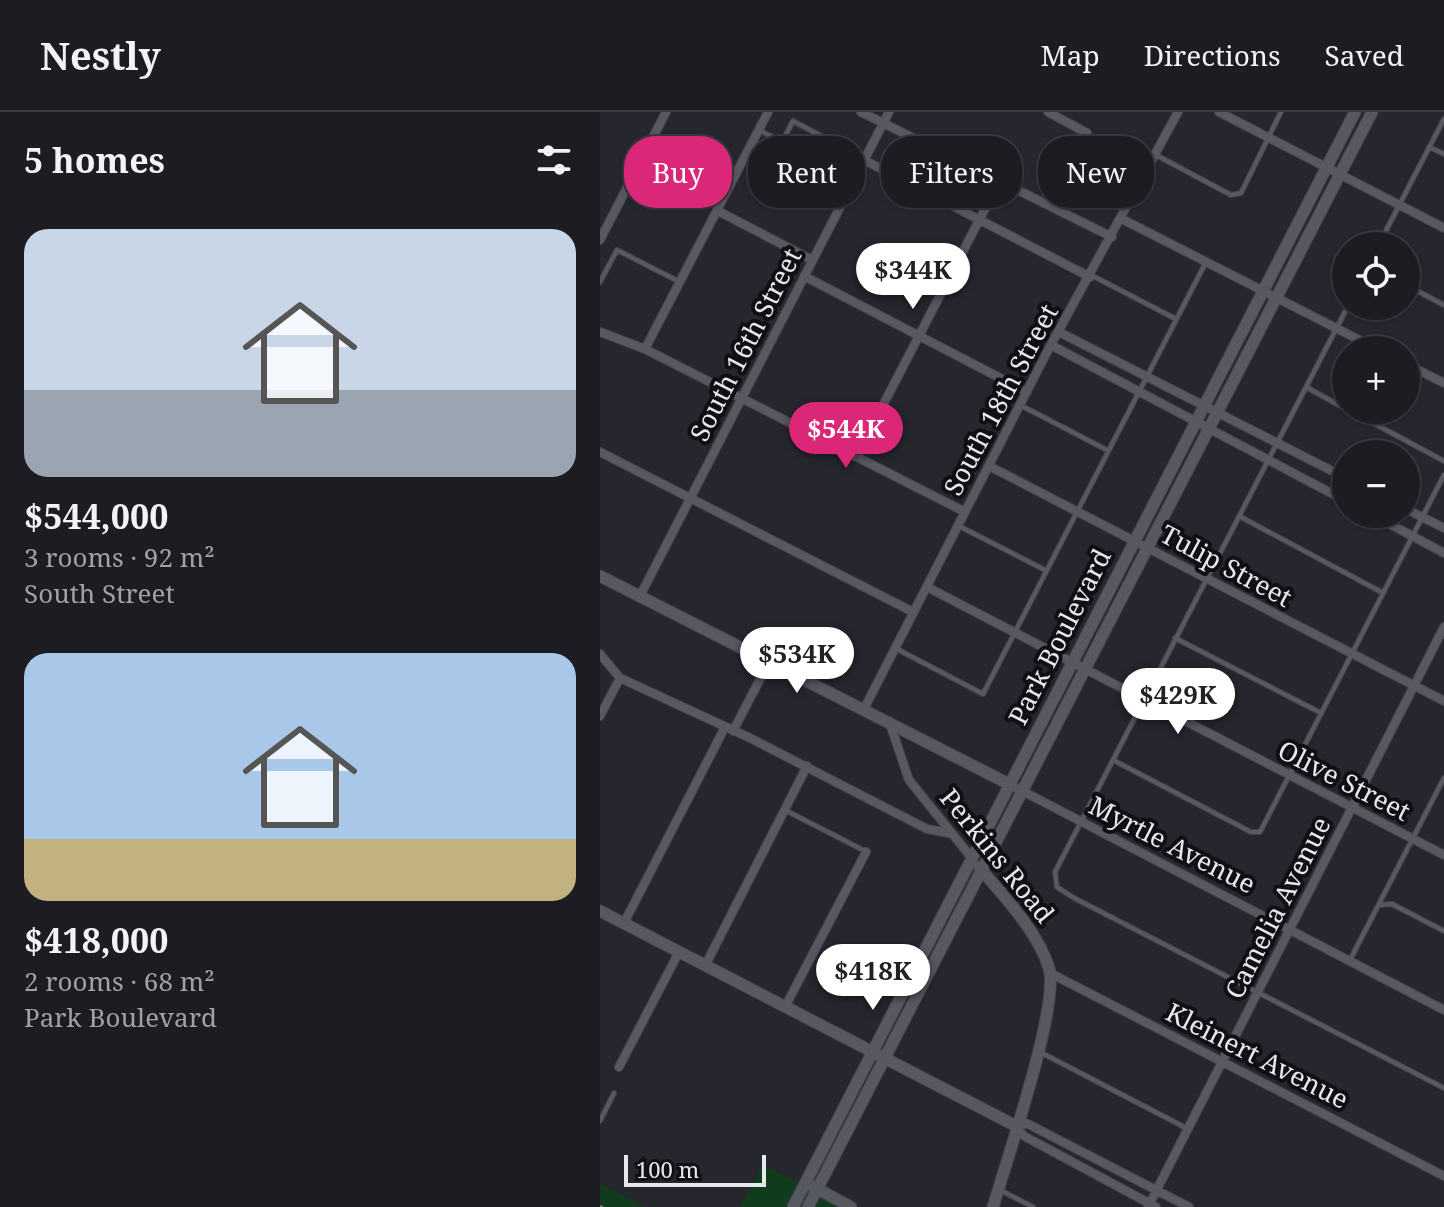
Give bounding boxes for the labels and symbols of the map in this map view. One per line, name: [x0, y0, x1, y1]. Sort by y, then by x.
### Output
street label: South 16th Street: [681, 242, 809, 447]
pin: $344K: [857, 243, 969, 311]
street label: South 18th Street: [934, 297, 1066, 502]
pin: $544K: [790, 402, 902, 470]
street label: Tulip Street: [1154, 515, 1299, 615]
street label: Park Boulevard: [999, 542, 1119, 731]
pin: $534K: [741, 627, 853, 695]
pin: $429K: [1122, 668, 1234, 736]
street label: Olive Street: [1272, 731, 1417, 829]
street label: Perkins Road: [932, 781, 1063, 930]
street label: Myrtle Avenue: [1083, 787, 1262, 901]
street label: Camelia Avenue: [1216, 810, 1339, 1005]
pin: $418K: [817, 944, 929, 1012]
street label: Kleinert Avenue: [1160, 994, 1355, 1117]
scale bar: [624, 1151, 766, 1187]

